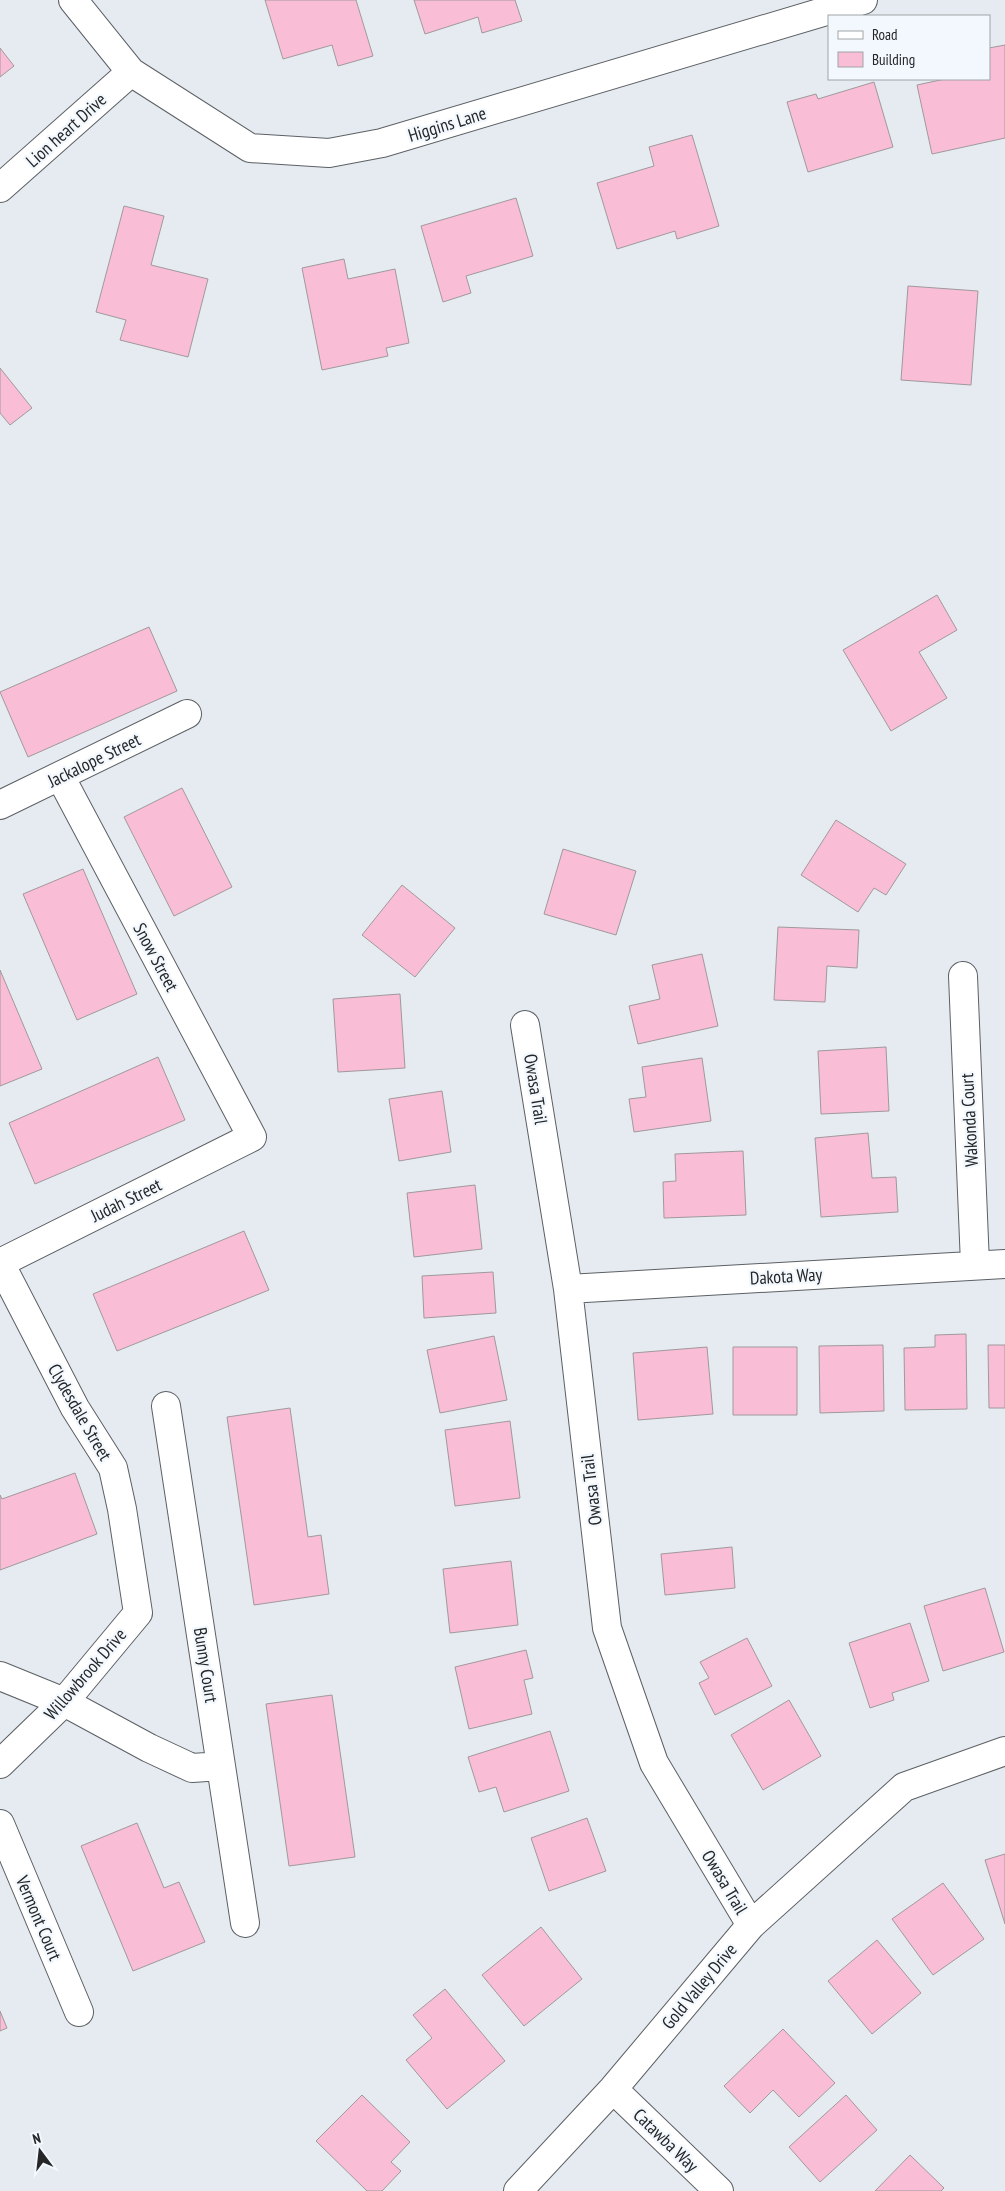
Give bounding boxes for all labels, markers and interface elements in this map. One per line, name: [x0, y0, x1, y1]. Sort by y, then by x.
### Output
legend: [828, 15, 990, 80]
text: Road: [872, 25, 898, 44]
text: Building: [872, 50, 915, 69]
street label: Lion heart Drive: [21, 88, 111, 172]
street label: Higgins Lane: [405, 101, 489, 147]
street label: Jackalope Street: [43, 728, 144, 793]
street label: Snow Street: [128, 919, 184, 995]
street label: Owasa Trail: [519, 1052, 553, 1127]
street label: Wakonda Court: [955, 1073, 983, 1167]
street label: Judah Street: [86, 1173, 165, 1227]
street label: Dakota Way: [749, 1263, 823, 1289]
street label: Clydesdale Street: [43, 1359, 117, 1465]
street label: Owasa Trail: [575, 1453, 607, 1527]
street label: Willowbrook Drive: [39, 1623, 131, 1725]
street label: Bunny Court: [189, 1626, 223, 1704]
street label: Owasa Trail: [697, 1846, 754, 1919]
street label: Vermont Court: [11, 1871, 67, 1964]
street label: Gold Valley Drive: [656, 1938, 742, 2034]
street label: Catawba Way: [629, 2103, 704, 2177]
north arrow: [15, 2126, 65, 2176]
text: N: [31, 2129, 43, 2148]

